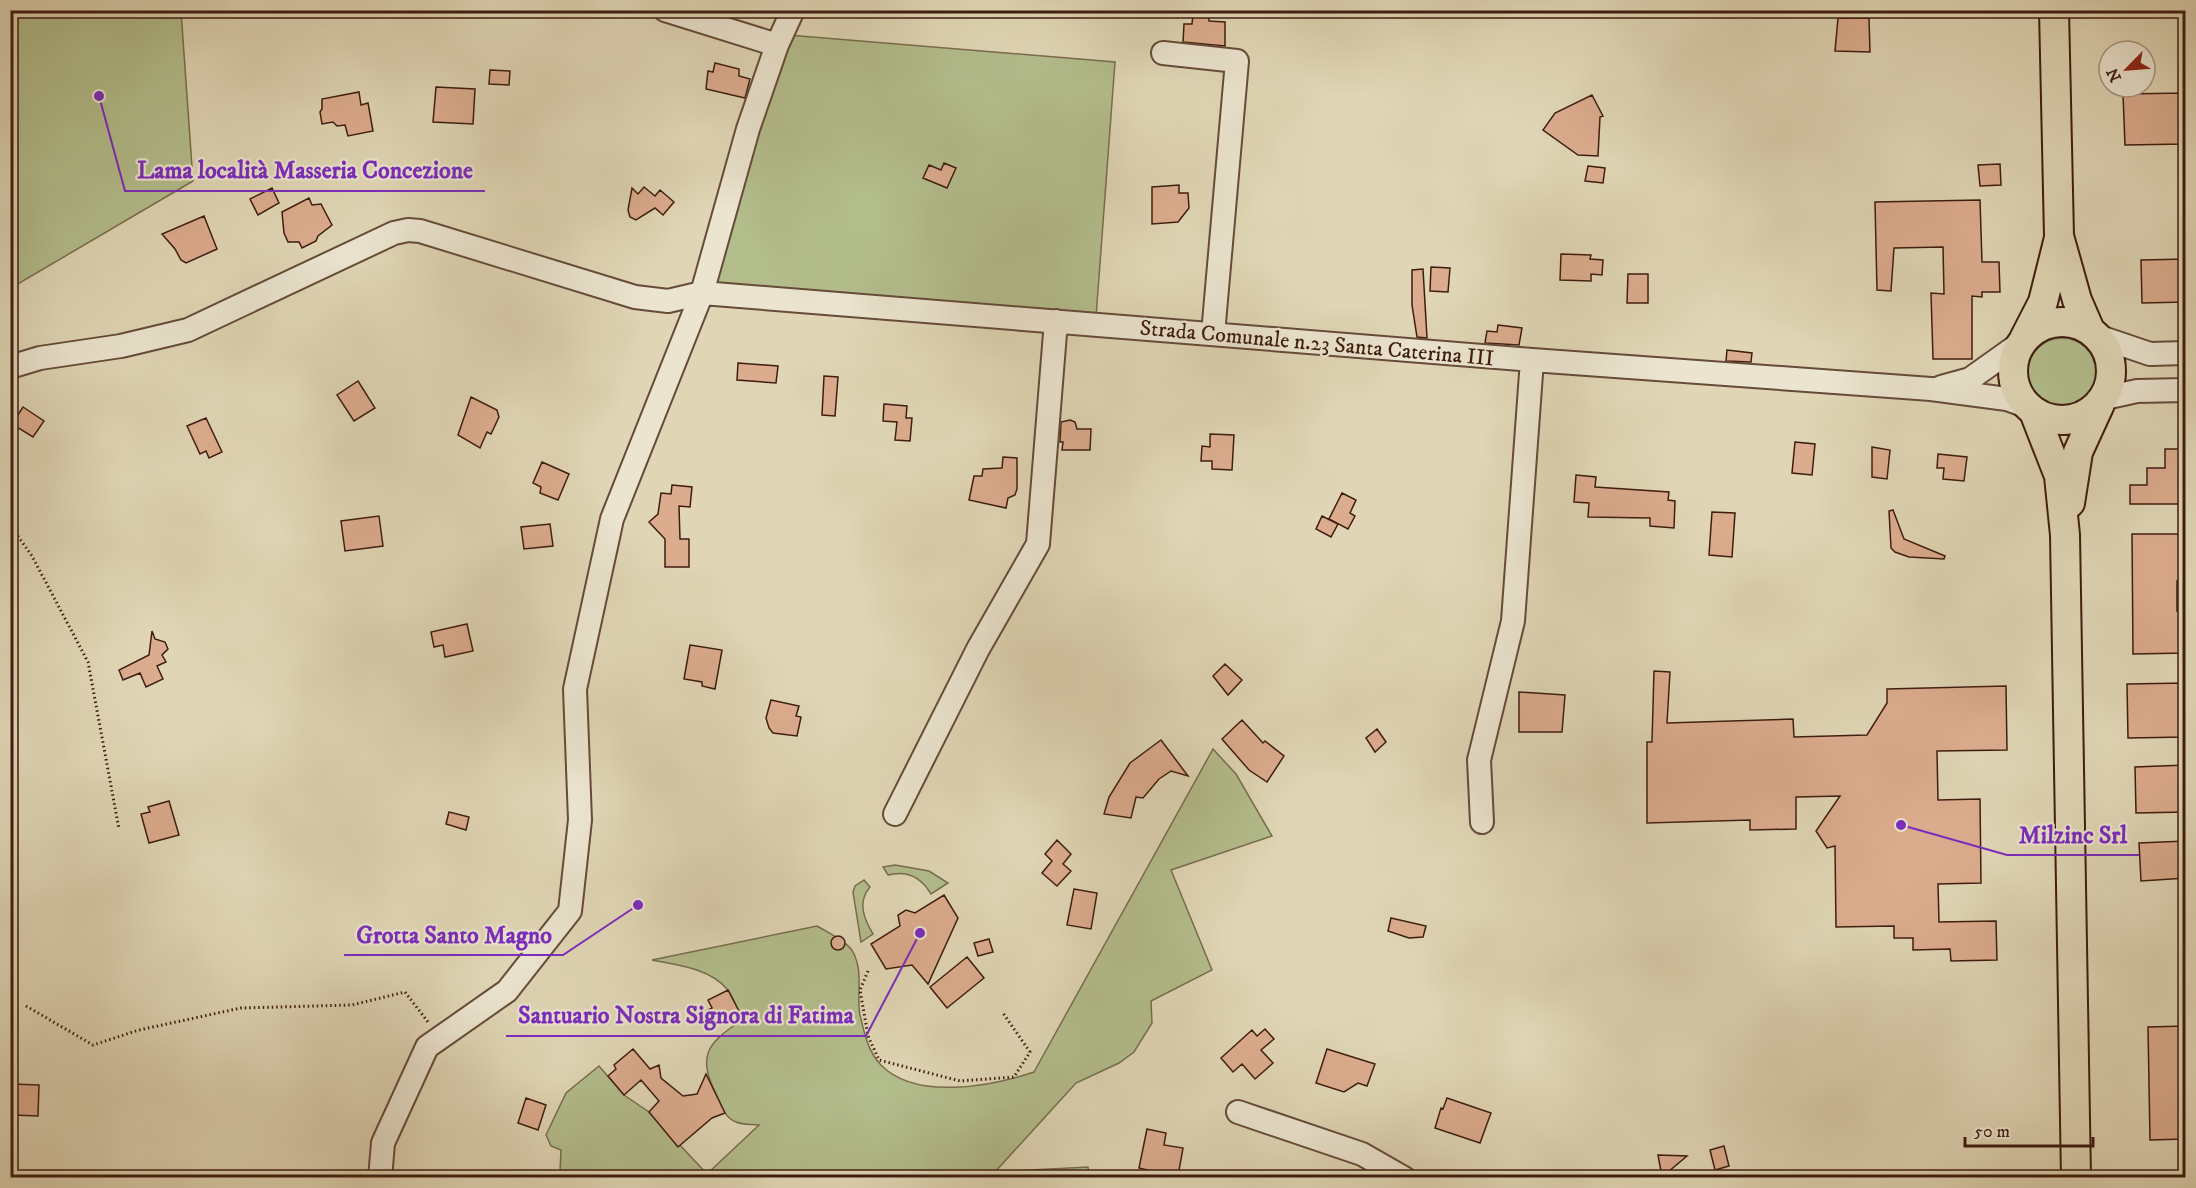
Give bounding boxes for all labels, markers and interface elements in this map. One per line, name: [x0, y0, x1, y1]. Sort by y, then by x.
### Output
north arrow: [2097, 39, 2157, 99]
text: N: [2102, 65, 2126, 85]
callout: Lama località Masseria Concezione: [125, 149, 485, 191]
text: Lama località Masseria Concezione: [137, 156, 473, 186]
street label: Strada Comunale n.23 Santa Caterina III: [1139, 315, 1495, 372]
callout: Milzinc Srl: [2007, 813, 2139, 855]
text: Milzinc Srl: [2019, 821, 2128, 851]
callout: Grotta Santo Magno: [344, 913, 563, 955]
text: Grotta Santo Magno: [356, 921, 552, 951]
callout: Santuario Nostra Signora di Fatima: [506, 994, 866, 1036]
text: Santuario Nostra Signora di Fatima: [518, 1001, 855, 1031]
scale bar: [1965, 1110, 2092, 1148]
text: 50 m: [1974, 1121, 2010, 1143]

